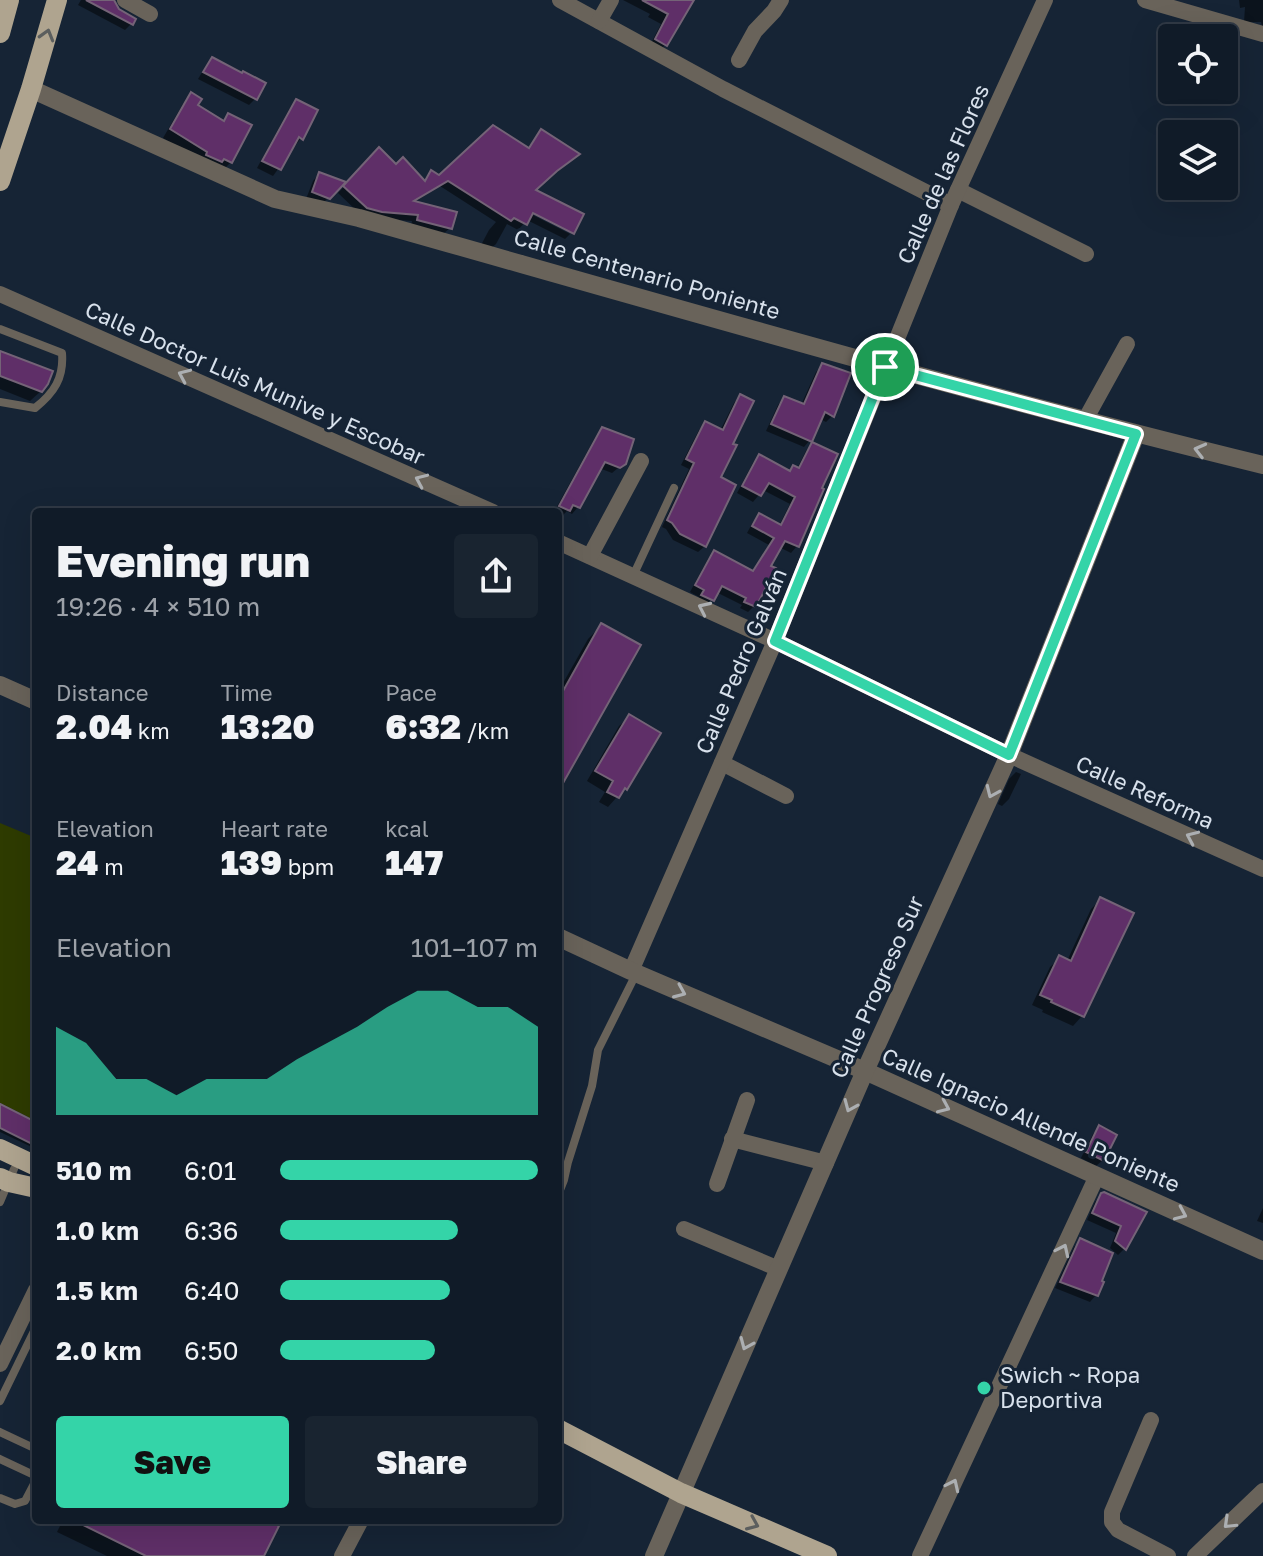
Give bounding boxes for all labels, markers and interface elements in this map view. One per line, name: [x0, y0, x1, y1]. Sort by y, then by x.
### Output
map controls: [1158, 24, 1238, 200]
button: locate: [1158, 24, 1238, 104]
one-way arrow: [38, 28, 54, 42]
street label: Calle de las Flores: [891, 80, 994, 268]
button: layers: [1158, 120, 1238, 200]
street label: Calle Centenario Poniente: [511, 223, 783, 324]
street label: Calle Doctor Luis Munive y Escobar: [81, 295, 430, 470]
pin: [851, 333, 919, 401]
icon: arrive: [863, 345, 907, 389]
one-way arrow: [177, 369, 192, 385]
one-way arrow: [1193, 442, 1207, 459]
one-way arrow: [415, 474, 429, 490]
text: Evening run: [56, 534, 310, 587]
button: share: [454, 534, 538, 618]
street label: Calle Pedro Galván: [689, 564, 792, 758]
text: 19:26 · 4 × 510 m: [56, 591, 260, 622]
one-way arrow: [698, 602, 712, 618]
text: Distance: [56, 679, 148, 706]
text: Time: [221, 679, 272, 706]
text: Pace: [385, 679, 437, 706]
text: 2.04: [56, 706, 132, 746]
text: 13:20: [221, 706, 315, 746]
text: 6:32: [385, 706, 461, 746]
text: km: [132, 717, 170, 744]
text: /km: [461, 717, 509, 744]
street label: Calle Reforma: [1072, 749, 1218, 834]
one-way arrow: [986, 784, 1002, 798]
text: Elevation: [56, 815, 154, 842]
text: Heart rate: [221, 815, 328, 842]
text: kcal: [385, 815, 429, 842]
one-way arrow: [1186, 831, 1200, 847]
text: 24: [56, 842, 99, 882]
text: 139: [221, 842, 282, 882]
text: 147: [385, 842, 443, 882]
text: m: [99, 853, 124, 880]
text: bpm: [282, 853, 334, 880]
street label: Calle Progreso Sur: [824, 891, 929, 1082]
text: Elevation: [56, 932, 172, 963]
text: 101–107 m: [411, 932, 538, 963]
one-way arrow: [672, 982, 686, 998]
street label: Calle Ignacio Allende Poniente: [878, 1041, 1184, 1198]
one-way arrow: [936, 1097, 950, 1113]
one-way arrow: [844, 1098, 860, 1112]
text: 510 m: [56, 1155, 131, 1186]
text: 6:01: [184, 1155, 236, 1186]
one-way arrow: [1173, 1204, 1187, 1220]
text: 1.0 km: [56, 1215, 139, 1246]
text: 6:36: [184, 1215, 238, 1246]
one-way arrow: [1053, 1243, 1069, 1258]
text: 1.5 km: [56, 1275, 138, 1306]
text: 6:40: [184, 1275, 240, 1306]
text: 2.0 km: [56, 1335, 141, 1366]
text: 6:50: [184, 1335, 239, 1366]
one-way arrow: [740, 1336, 756, 1350]
place label: Swich ~ Ropa Deportiva: [1000, 1361, 1140, 1413]
marker: Swich ~ Ropa Deportiva: [975, 1379, 993, 1397]
button: Save: [56, 1416, 289, 1508]
button: Share: [305, 1416, 538, 1508]
one-way arrow: [943, 1479, 959, 1494]
one-way arrow: [1224, 1514, 1238, 1529]
one-way arrow: [745, 1515, 759, 1531]

